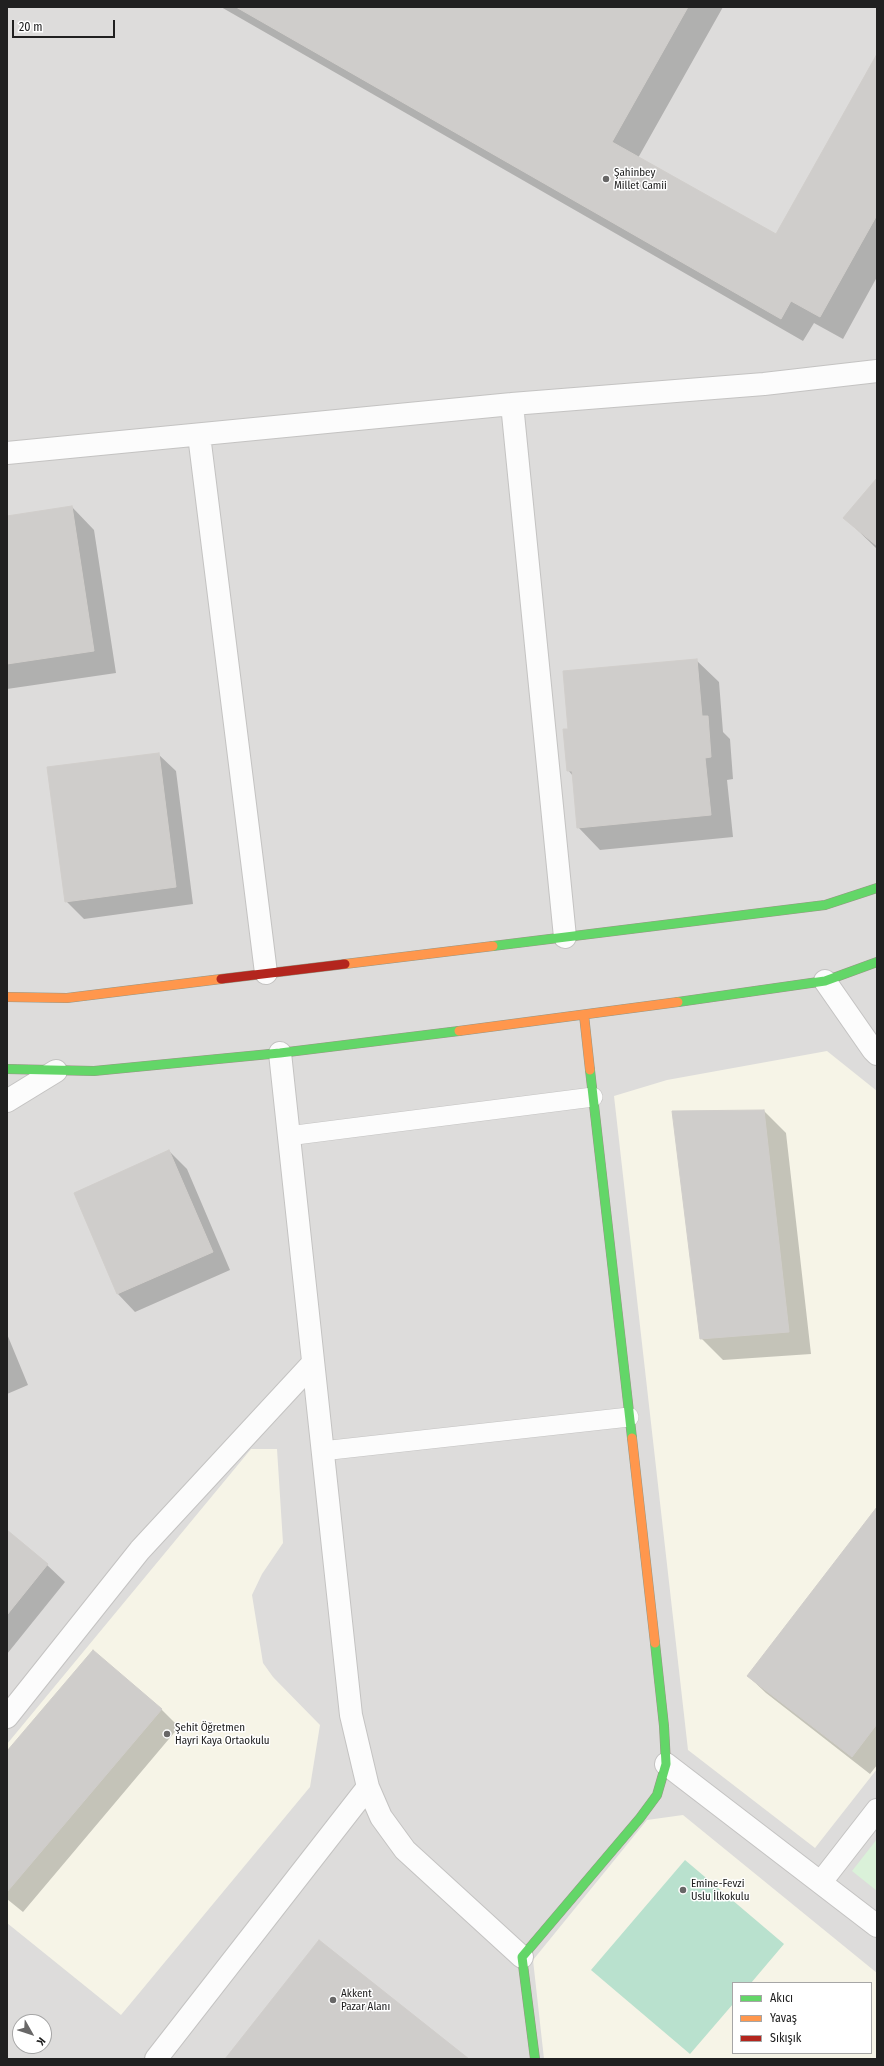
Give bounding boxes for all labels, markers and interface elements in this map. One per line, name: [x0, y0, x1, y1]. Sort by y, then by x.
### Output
scale bar: [14, 12, 117, 38]
text: 20 m: [19, 20, 43, 34]
place label: Şahinbey Millet Camii: [614, 166, 667, 192]
marker: Şahinbey Millet Camii: [601, 174, 611, 184]
place label: Şehit Öğretmen Hayri Kaya Ortaokulu: [175, 1721, 270, 1747]
marker: Şehit Öğretmen Hayri Kaya Ortaokulu: [162, 1729, 172, 1739]
place label: Emine-Fevzi Uslu İlkokulu: [691, 1877, 749, 1903]
marker: Emine-Fevzi Uslu İlkokulu: [678, 1885, 688, 1895]
legend: [732, 1982, 872, 2054]
place label: Akkent Pazar Alanı: [341, 1987, 390, 2013]
text: Akıcı: [770, 1991, 793, 2005]
marker: Akkent Pazar Alanı: [328, 1995, 338, 2005]
text: Yavaş: [770, 2011, 797, 2025]
north arrow: [12, 2014, 52, 2054]
text: Sıkışık: [770, 2031, 801, 2045]
text: K: [34, 2035, 48, 2048]

